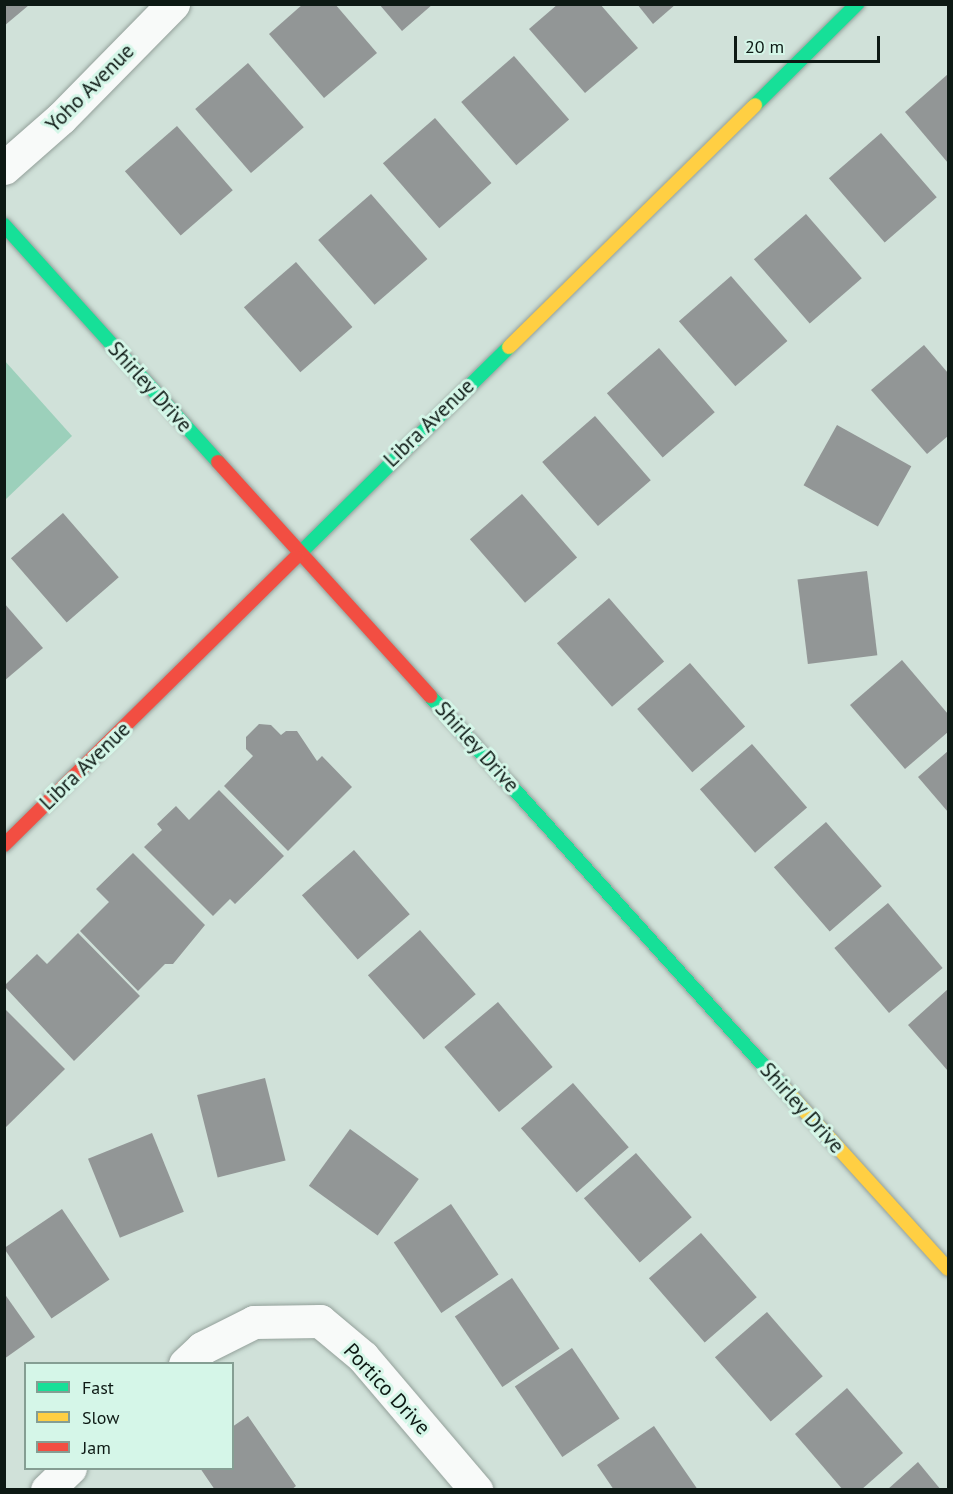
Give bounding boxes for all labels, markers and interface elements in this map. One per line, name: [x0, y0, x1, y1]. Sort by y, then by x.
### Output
scale bar: [737, 24, 882, 62]
text: 20 m: [745, 35, 784, 58]
street label: Yoho Avenue: [40, 38, 140, 138]
street label: Shirley Drive: [102, 336, 198, 438]
street label: Libra Avenue: [378, 373, 480, 473]
street label: Shirley Drive: [429, 696, 525, 798]
street label: Libra Avenue: [34, 716, 136, 816]
street label: Shirley Drive: [754, 1057, 850, 1159]
street label: Portico Drive: [338, 1338, 436, 1440]
legend: [24, 1362, 234, 1470]
text: Fast: [82, 1376, 114, 1399]
text: Slow: [82, 1406, 120, 1429]
text: Jam: [82, 1436, 111, 1459]

